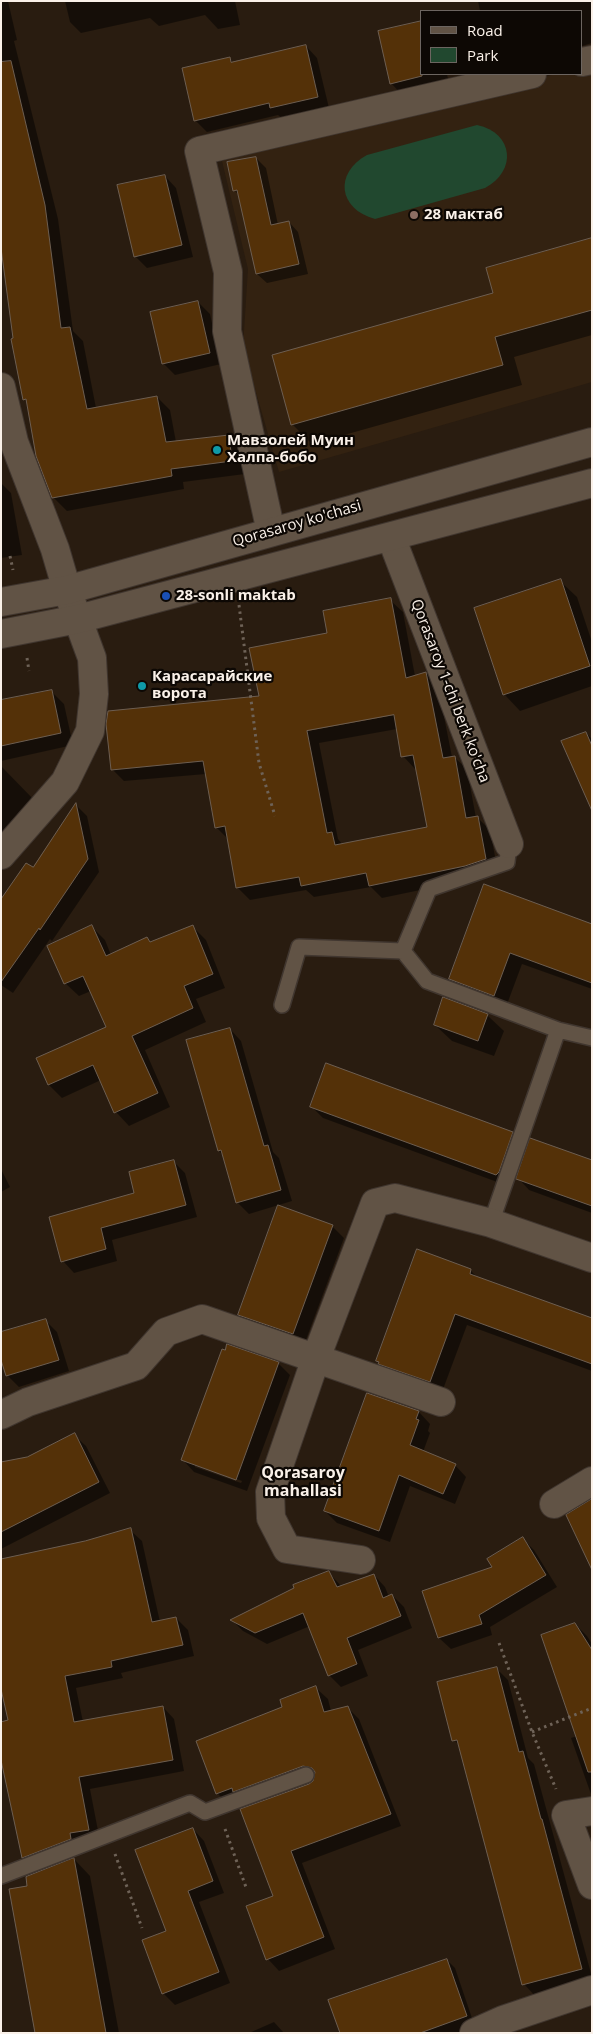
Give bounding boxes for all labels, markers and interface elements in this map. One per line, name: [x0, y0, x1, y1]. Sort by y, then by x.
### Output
legend: [420, 10, 583, 75]
text: Road: [467, 20, 503, 40]
text: Park: [467, 45, 498, 65]
place label: 28 мактаб: [424, 206, 503, 224]
marker: 28 мактаб: [408, 209, 420, 221]
place label: Мавзолей Муин Халпа-бобо: [227, 432, 354, 467]
marker: Мавзолей Муин Халпа-бобо: [211, 444, 223, 456]
street label: Qorasaroy ko'chasi: [231, 497, 363, 551]
place label: 28-sonli maktab: [176, 587, 296, 605]
marker: 28-sonli maktab: [160, 590, 172, 602]
street label: Qorasaroy 1-chi berk ko'cha: [407, 597, 493, 785]
place label: Карасарайские ворота: [152, 668, 272, 703]
marker: Карасарайские ворота: [136, 680, 148, 692]
district label: Qorasaroy mahallasi: [261, 1463, 345, 1501]

